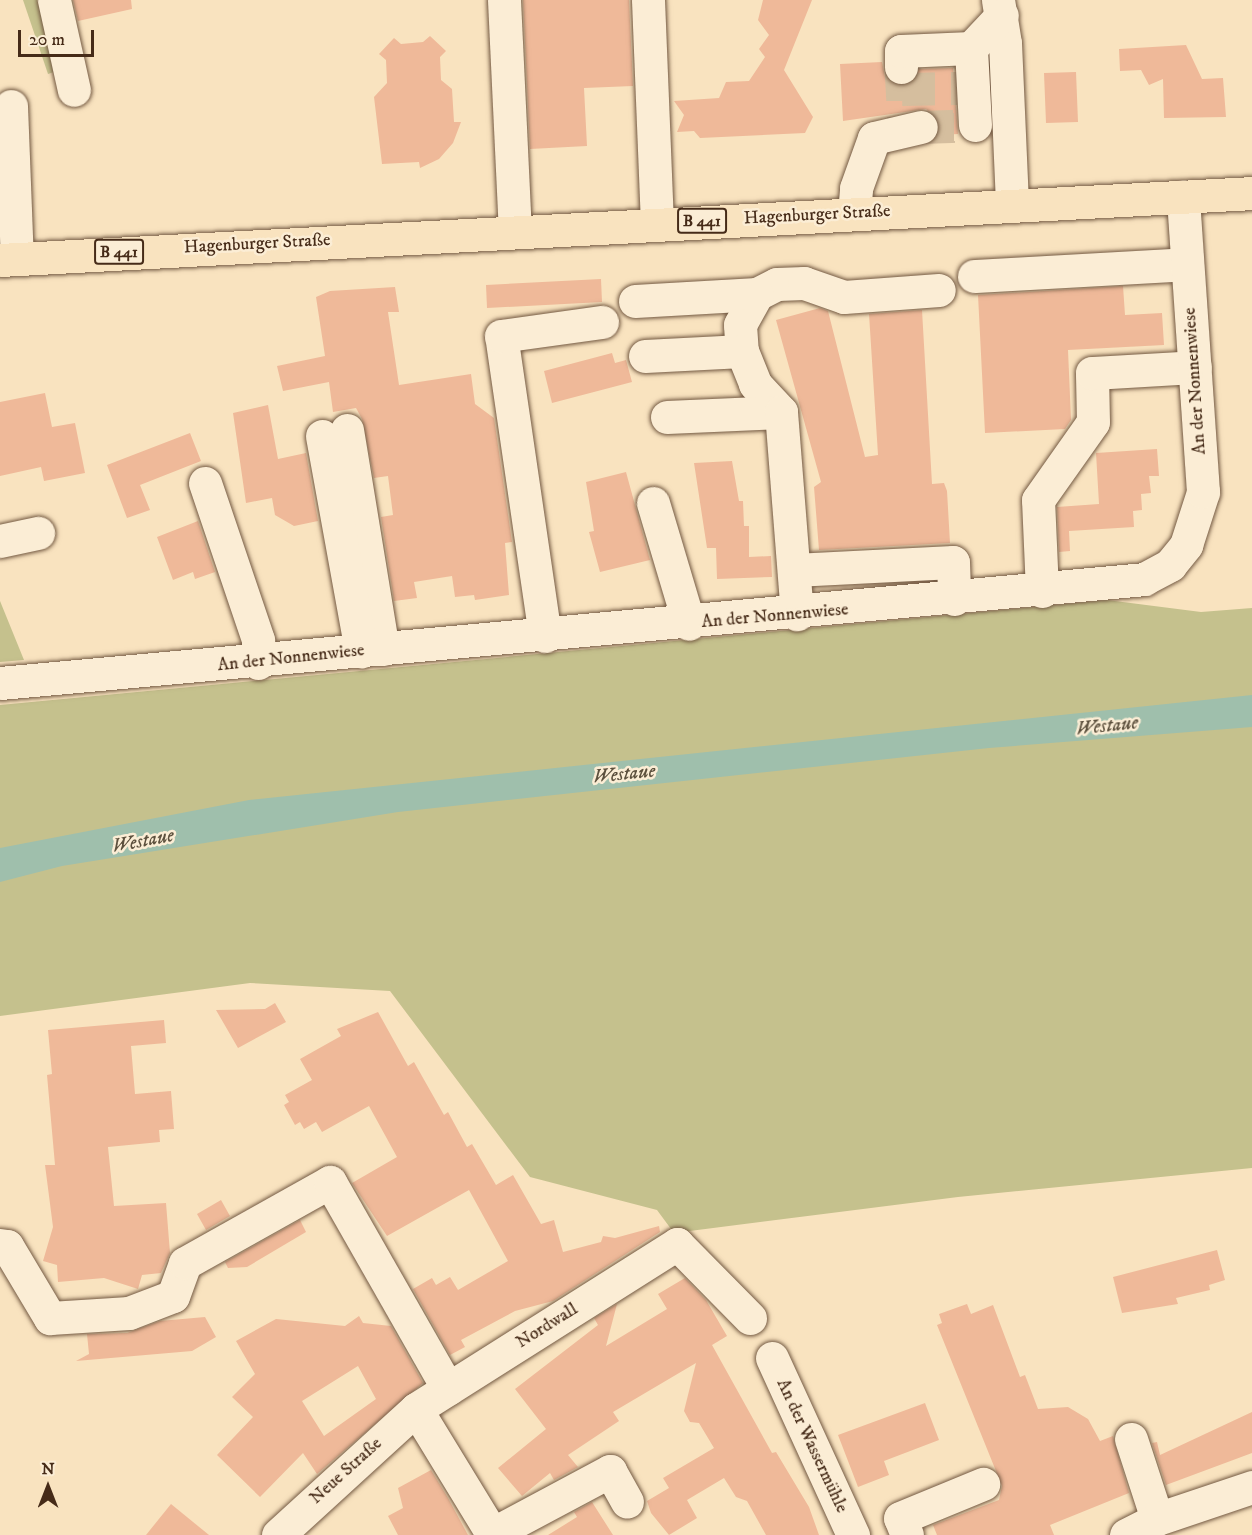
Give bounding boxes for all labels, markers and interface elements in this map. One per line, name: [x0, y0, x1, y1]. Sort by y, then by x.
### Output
scale bar: [21, 18, 98, 56]
text: 20 m: [29, 29, 65, 51]
street label: Hagenburger Straße: [743, 200, 891, 230]
road number: B 441: [676, 208, 728, 234]
street label: Hagenburger Straße: [183, 229, 331, 259]
road number: B 441: [94, 239, 144, 265]
street label: An der Nonnenwiese: [1179, 307, 1211, 455]
street label: An der Nonnenwiese: [701, 599, 849, 633]
street label: An der Nonnenwiese: [217, 640, 365, 676]
water label: Westaue: [1075, 711, 1139, 741]
water label: Westaue: [592, 759, 656, 789]
water label: Westaue: [110, 823, 176, 859]
street label: Nordwall: [512, 1299, 582, 1353]
street label: An der Wassermühle: [772, 1376, 852, 1516]
street label: Neue Straße: [305, 1433, 387, 1509]
north arrow: [18, 1457, 78, 1517]
text: N: [41, 1459, 55, 1479]

